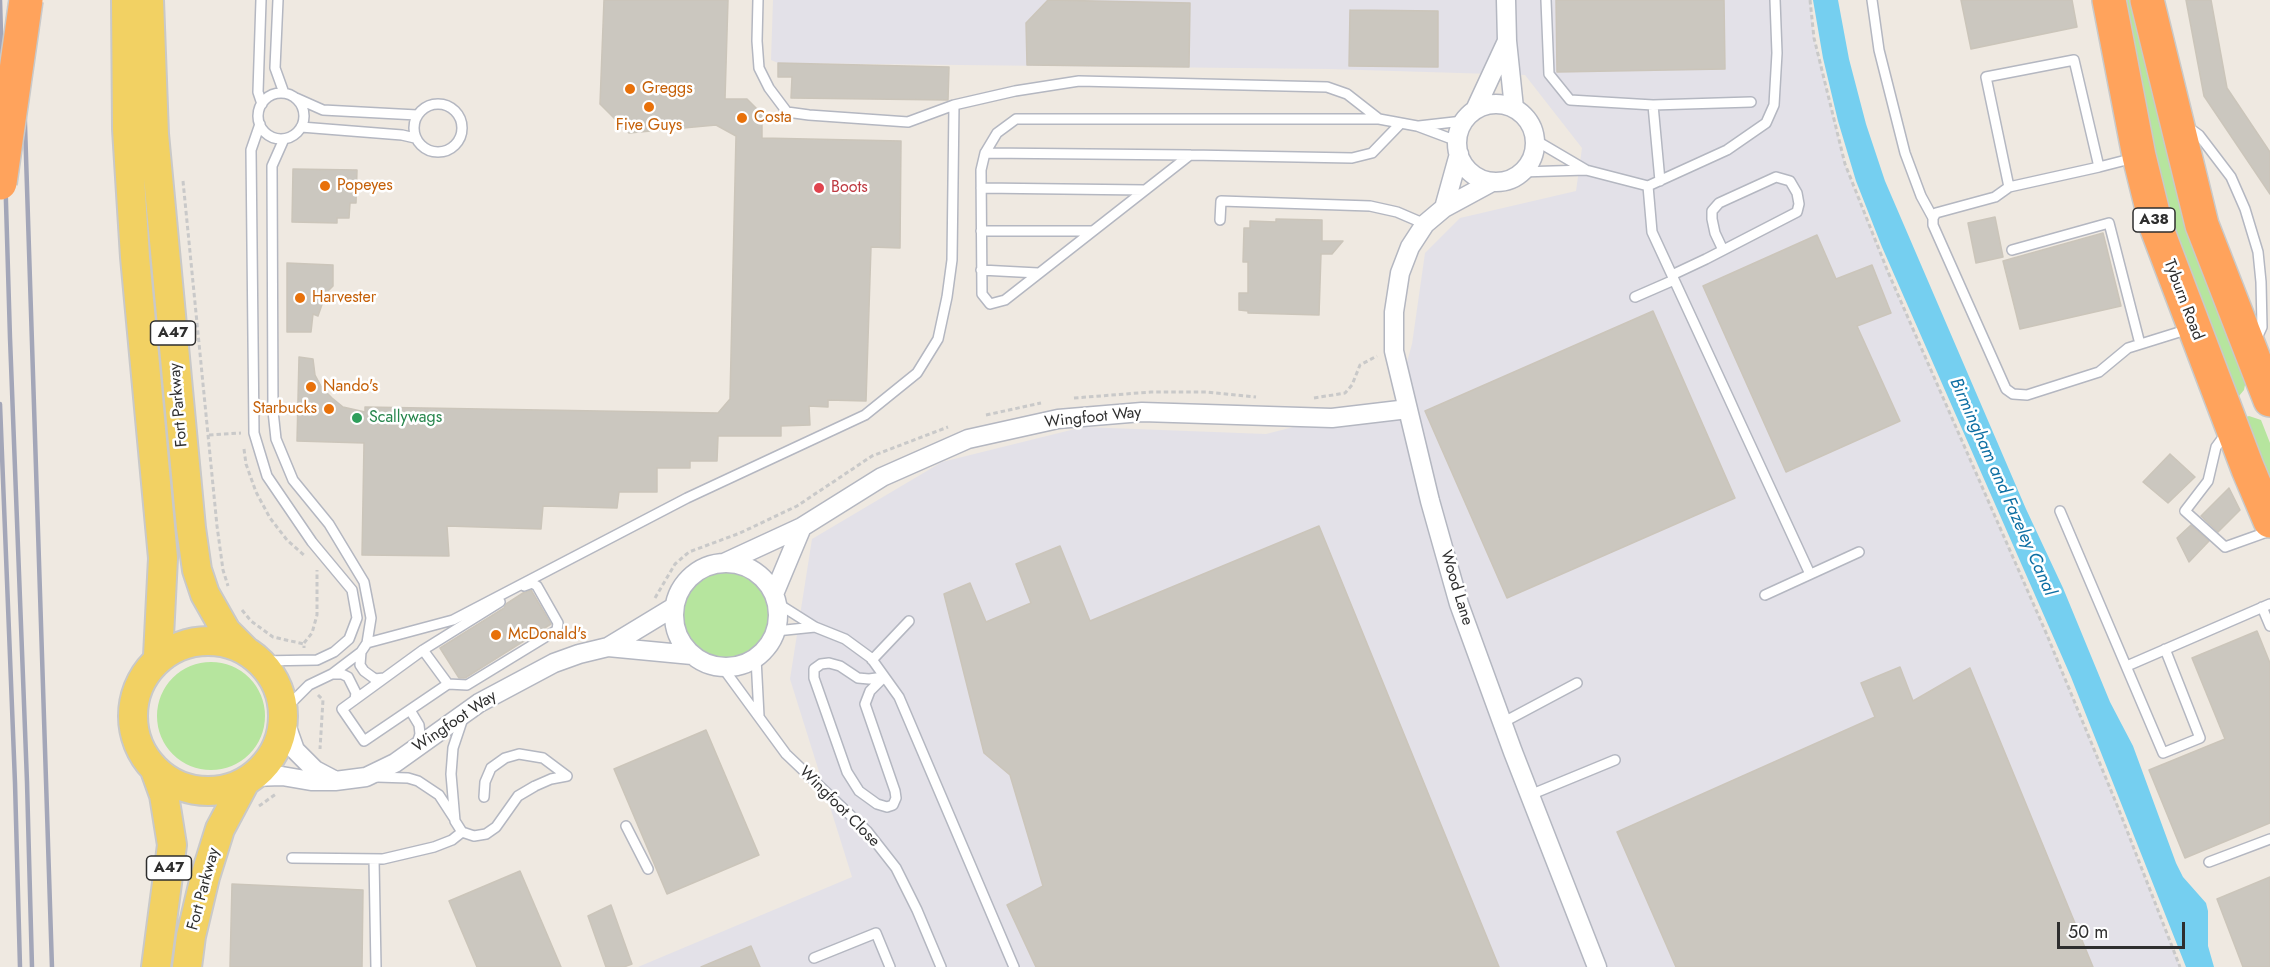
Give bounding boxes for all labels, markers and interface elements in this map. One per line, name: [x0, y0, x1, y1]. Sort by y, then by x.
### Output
place label: Greggs: [642, 79, 693, 99]
marker: Greggs: [623, 82, 637, 96]
marker: Five Guys: [642, 100, 656, 114]
place label: Costa: [754, 108, 792, 128]
marker: Costa: [735, 111, 749, 125]
place label: Five Guys: [616, 116, 682, 136]
place label: Popeyes: [337, 176, 393, 196]
place label: Boots: [831, 178, 868, 198]
marker: Popeyes: [318, 179, 332, 193]
marker: Boots: [812, 181, 826, 195]
road number: A38: [2133, 208, 2175, 232]
street label: Tyburn Road: [2159, 257, 2207, 343]
place label: Harvester: [312, 288, 376, 308]
marker: Harvester: [293, 291, 307, 305]
road number: A47: [150, 321, 195, 345]
street label: Fort Parkway: [166, 362, 192, 448]
water label: Birmingham and Fazeley Canal: [1944, 375, 2060, 599]
place label: Nando's: [323, 377, 378, 397]
marker: Nando's: [304, 380, 318, 394]
place label: Starbucks: [253, 399, 317, 419]
marker: Starbucks: [322, 402, 336, 416]
street label: Wingfoot Way: [1044, 403, 1142, 433]
place label: Scallywags: [369, 408, 442, 428]
marker: Scallywags: [350, 411, 364, 425]
street label: Wood Lane: [1435, 548, 1477, 628]
place label: McDonald's: [508, 625, 587, 645]
marker: McDonald's: [489, 628, 503, 642]
street label: Wingfoot Way: [409, 687, 501, 757]
street label: Wingfoot Close: [795, 763, 883, 851]
street label: Fort Parkway: [184, 846, 224, 932]
road number: A47: [146, 856, 192, 880]
scale bar: [2060, 910, 2188, 948]
text: 50 m: [2068, 919, 2108, 945]

